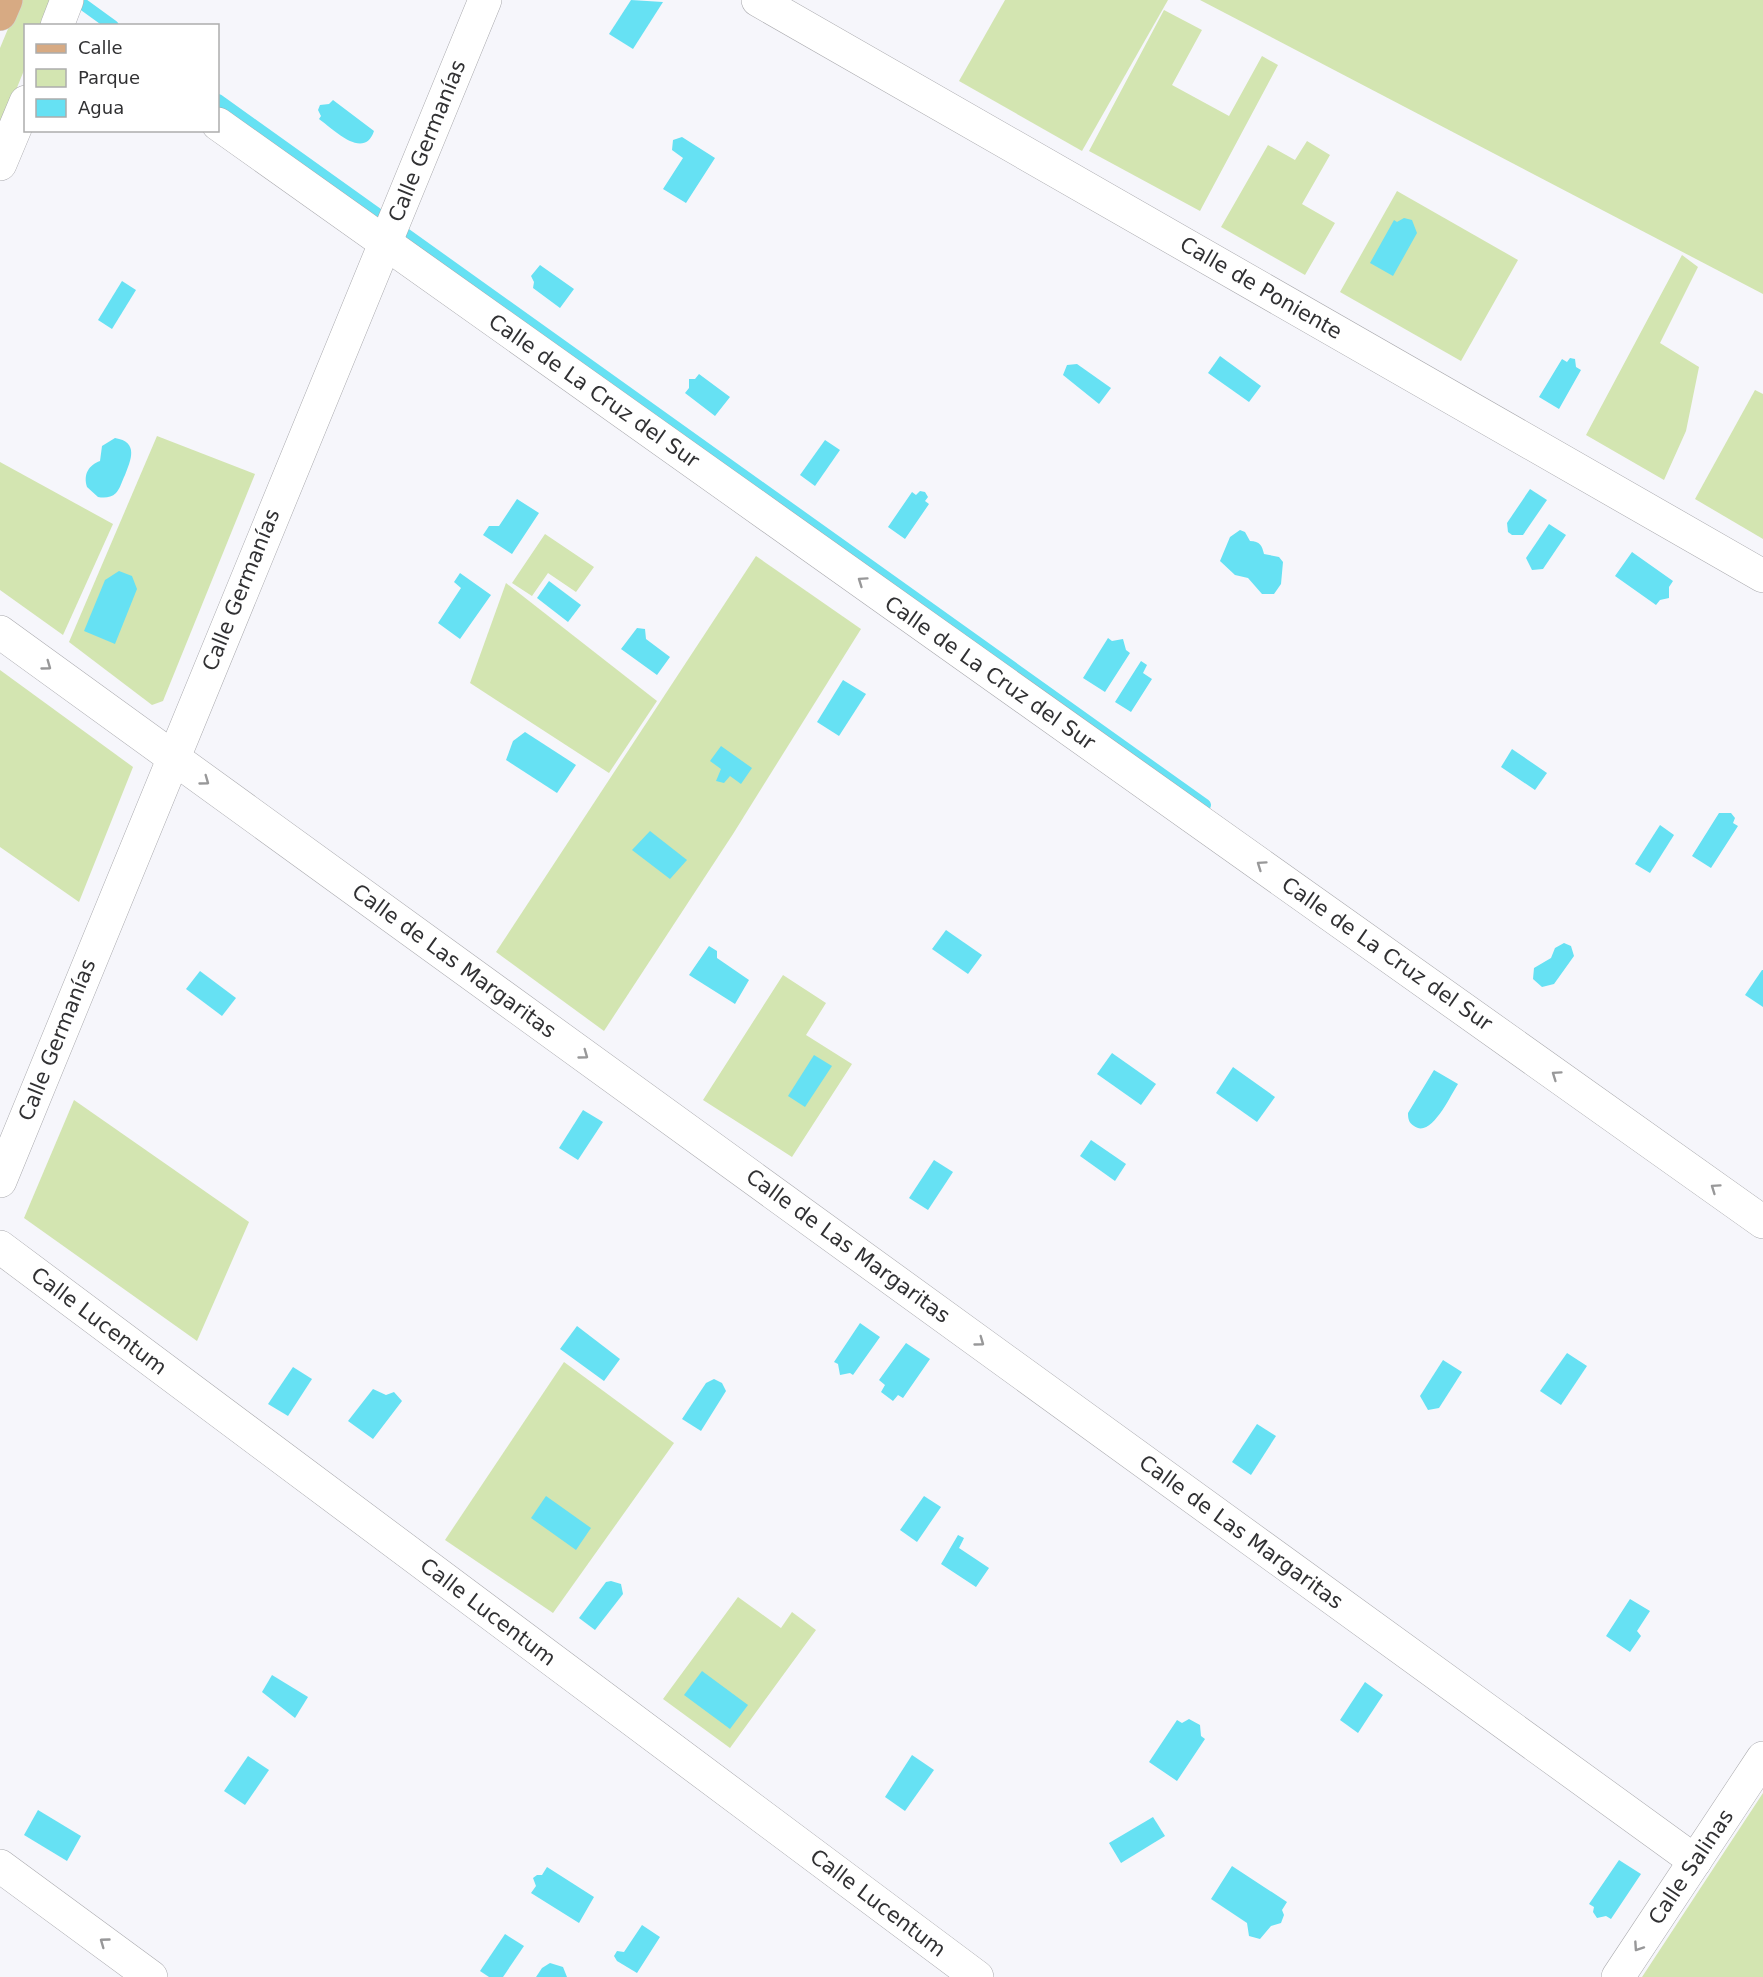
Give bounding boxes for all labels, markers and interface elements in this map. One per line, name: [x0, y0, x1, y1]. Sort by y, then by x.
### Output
legend: [24, 24, 219, 132]
text: Calle: [78, 37, 123, 58]
street label: Calle Germanías: [384, 57, 470, 225]
text: Parque: [78, 67, 140, 88]
text: Agua: [78, 97, 124, 118]
street label: Calle de Poniente: [1176, 232, 1346, 344]
street label: Calle de La Cruz del Sur: [484, 309, 704, 473]
street label: Calle Germanías: [198, 506, 284, 674]
one-way arrow: [858, 578, 869, 589]
street label: Calle de La Cruz del Sur: [880, 591, 1100, 755]
one-way arrow: [41, 659, 52, 670]
one-way arrow: [199, 773, 210, 784]
one-way arrow: [1256, 861, 1267, 872]
street label: Calle de La Cruz del Sur: [1277, 872, 1497, 1036]
street label: Calle de Las Margaritas: [347, 879, 561, 1043]
street label: Calle Germanías: [14, 956, 100, 1124]
one-way arrow: [578, 1048, 589, 1059]
one-way arrow: [1552, 1071, 1563, 1082]
street label: Calle de Las Margaritas: [741, 1164, 955, 1328]
one-way arrow: [1711, 1184, 1722, 1195]
street label: Calle Lucentum: [27, 1262, 171, 1380]
one-way arrow: [974, 1335, 985, 1346]
street label: Calle de Las Margaritas: [1134, 1450, 1348, 1614]
street label: Calle Lucentum: [416, 1553, 560, 1671]
street label: Calle Salinas: [1644, 1805, 1738, 1929]
street label: Calle Lucentum: [806, 1844, 950, 1962]
one-way arrow: [100, 1939, 111, 1950]
one-way arrow: [1634, 1940, 1645, 1951]

